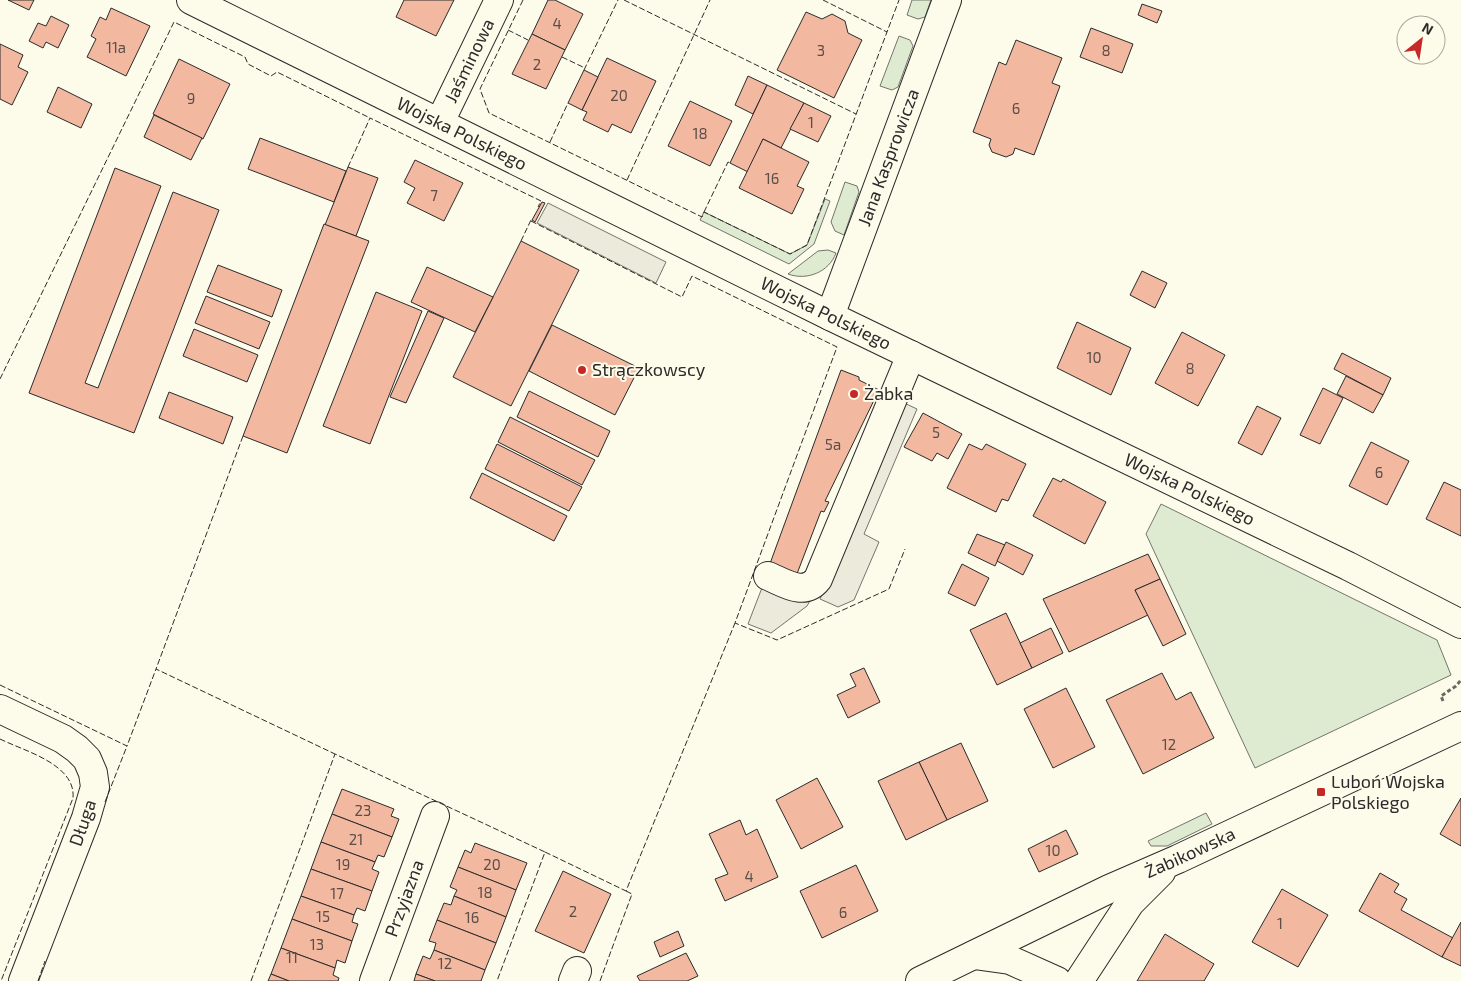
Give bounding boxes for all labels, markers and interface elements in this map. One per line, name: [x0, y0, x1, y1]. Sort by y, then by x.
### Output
house number: 4: [552, 14, 562, 32]
street label: Jaśminowa: [439, 15, 498, 106]
north arrow: [1396, 15, 1446, 65]
text: N: [1419, 18, 1436, 38]
house number: 11a: [106, 38, 126, 56]
house number: 3: [817, 41, 825, 59]
house number: 8: [1101, 41, 1111, 59]
house number: 2: [533, 55, 541, 73]
street label: Jana Kasprowicza: [852, 85, 923, 229]
house number: 20: [610, 86, 628, 104]
house number: 9: [187, 89, 195, 107]
street label: Wojska Polskiego: [393, 92, 531, 174]
house number: 6: [1012, 99, 1020, 117]
house number: 1: [808, 113, 814, 131]
house number: 18: [692, 124, 708, 142]
house number: 16: [765, 169, 779, 187]
house number: 7: [430, 186, 438, 204]
street label: Wojska Polskiego: [757, 271, 895, 354]
house number: 10: [1086, 348, 1102, 366]
place label: Strączkowscy: [592, 358, 706, 380]
house number: 8: [1185, 359, 1195, 377]
marker: Strączkowscy: [576, 364, 588, 376]
place label: Żabka: [864, 382, 913, 404]
marker: Żabka: [848, 388, 860, 400]
house number: 5: [932, 423, 940, 441]
house number: 5a: [825, 435, 841, 453]
street label: Wojska Polskiego: [1121, 448, 1259, 529]
house number: 6: [1375, 463, 1383, 481]
house number: 12: [1162, 735, 1176, 753]
place label: Luboń Wojska Polskiego: [1331, 770, 1445, 813]
marker: Luboń Wojska Polskiego: [1315, 786, 1327, 798]
street label: Długa: [64, 796, 100, 849]
house number: 23: [355, 801, 371, 819]
street label: Żabikowska: [1141, 822, 1238, 882]
house number: 21: [349, 830, 363, 848]
house number: 10: [1045, 841, 1061, 859]
house number: 19: [336, 855, 350, 873]
house number: 20: [483, 855, 501, 873]
street label: Przyjazna: [379, 857, 428, 940]
house number: 4: [744, 867, 754, 885]
house number: 18: [477, 883, 493, 901]
house number: 17: [330, 884, 344, 902]
house number: 2: [569, 902, 577, 920]
house number: 6: [839, 903, 847, 921]
house number: 15: [316, 907, 330, 925]
house number: 16: [465, 908, 479, 926]
house number: 1: [1277, 914, 1283, 932]
house number: 13: [310, 935, 324, 953]
house number: 11: [286, 948, 298, 966]
house number: 12: [438, 954, 452, 972]

